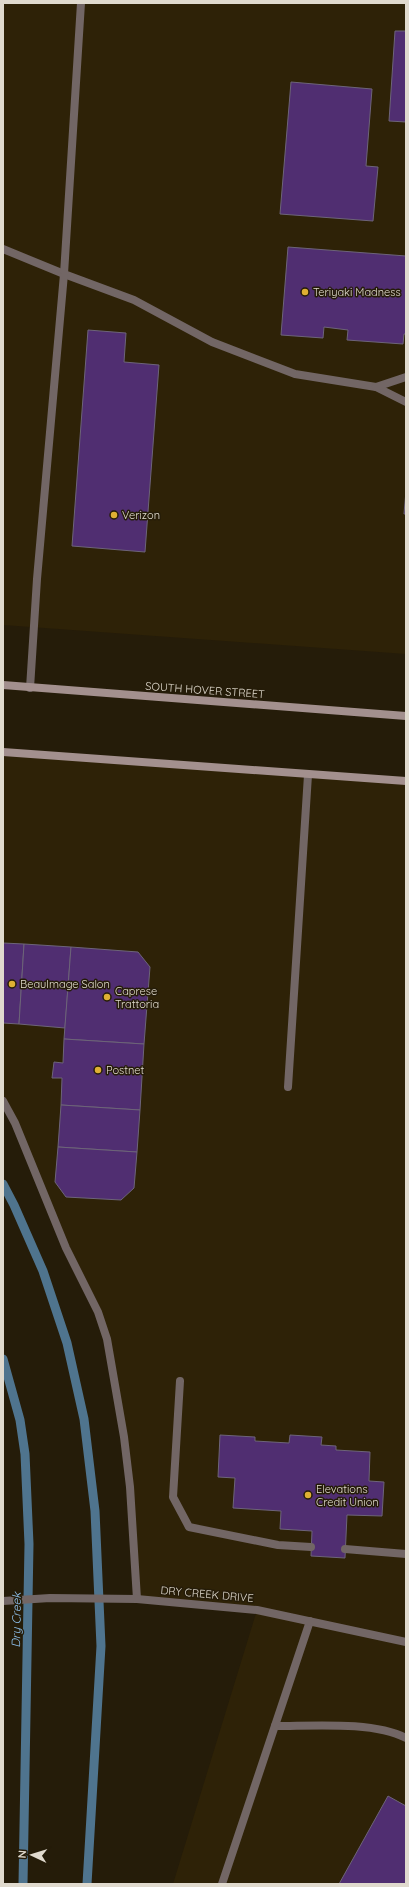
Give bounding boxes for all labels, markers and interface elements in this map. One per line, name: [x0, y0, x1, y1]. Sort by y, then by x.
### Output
place label: Teriyaki Madness: [313, 285, 401, 299]
marker: Teriyaki Madness: [300, 287, 310, 297]
place label: Verizon: [122, 508, 160, 522]
marker: Verizon: [109, 510, 119, 520]
street label: SOUTH HOVER STREET: [145, 679, 265, 701]
place label: BeauImage Salon: [20, 977, 110, 991]
marker: BeauImage Salon: [7, 979, 17, 989]
place label: Caprese Trattoria: [115, 984, 159, 1011]
marker: Caprese Trattoria: [102, 992, 112, 1002]
place label: Postnet: [106, 1063, 145, 1077]
marker: Postnet: [93, 1065, 103, 1075]
place label: Elevations Credit Union: [316, 1482, 379, 1509]
marker: Elevations Credit Union: [303, 1490, 313, 1500]
street label: DRY CREEK DRIVE: [160, 1583, 254, 1605]
water label: Dry Creek: [8, 1591, 24, 1648]
north arrow: [12, 1835, 52, 1875]
text: N: [15, 1850, 29, 1859]

